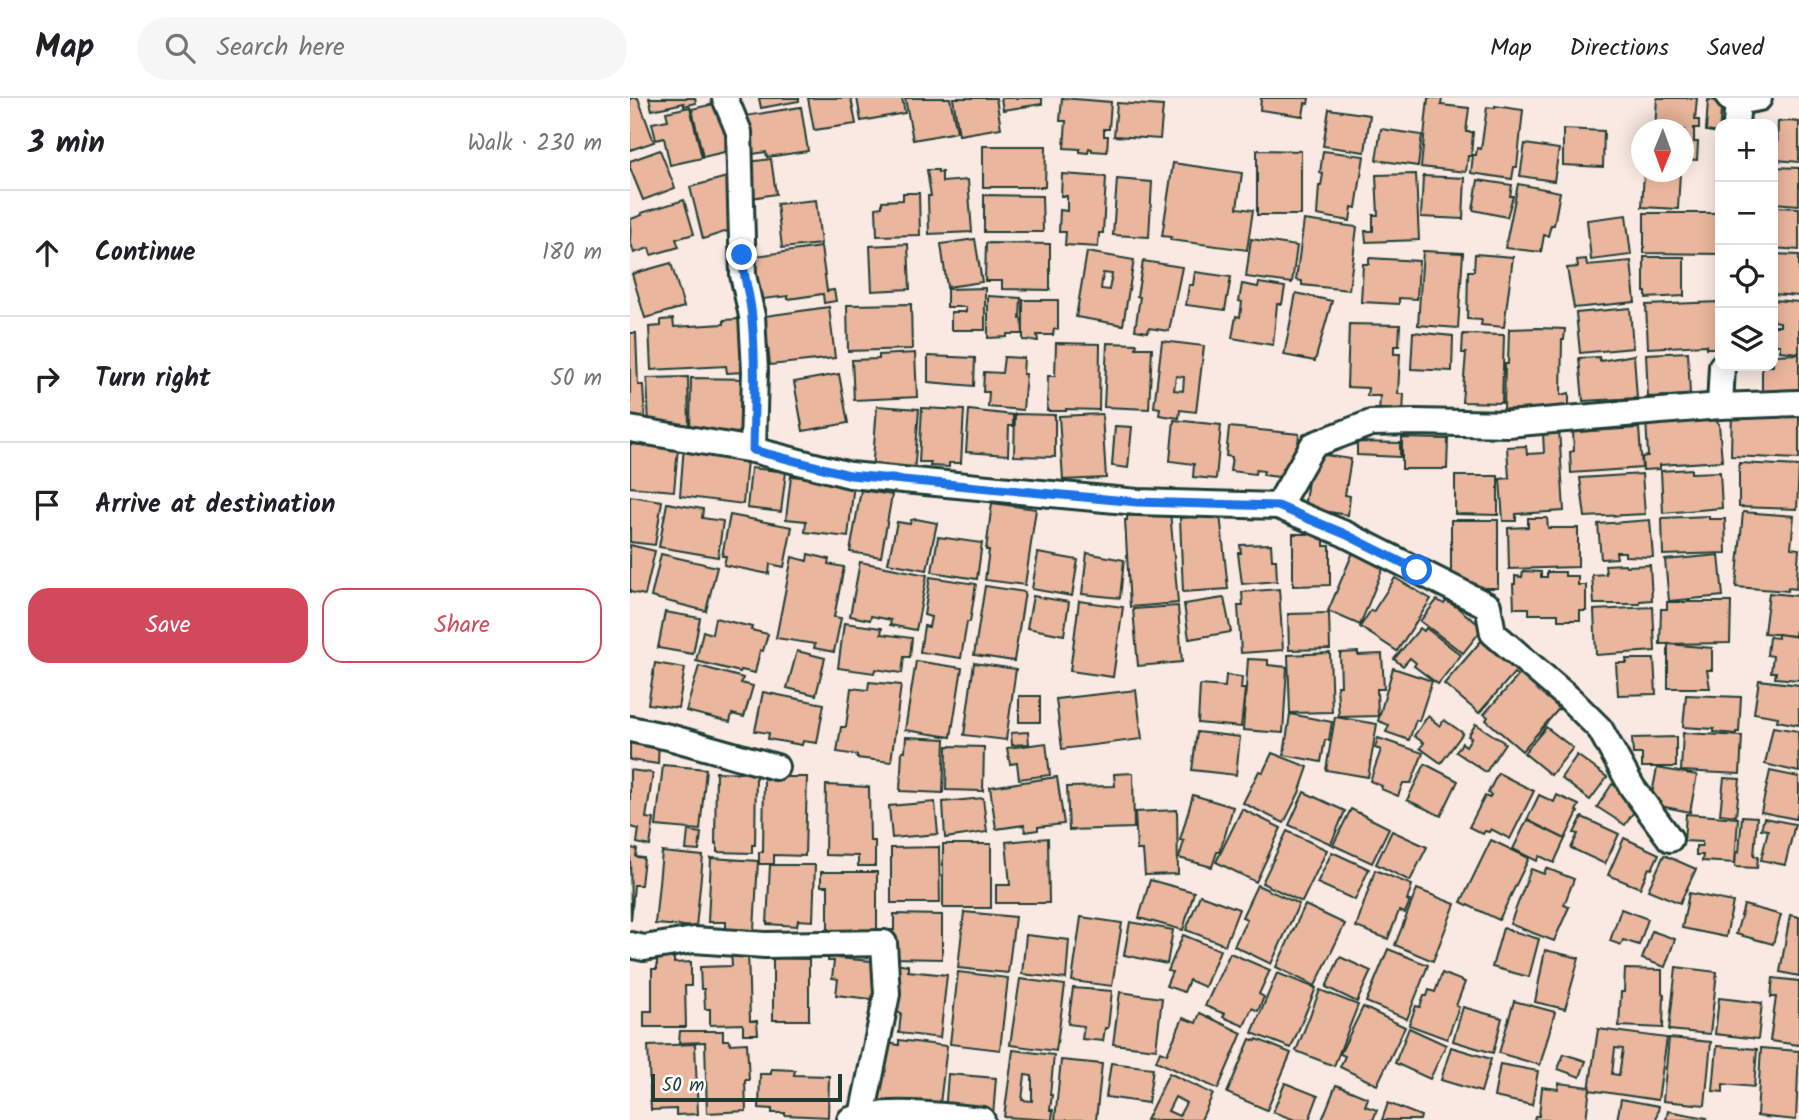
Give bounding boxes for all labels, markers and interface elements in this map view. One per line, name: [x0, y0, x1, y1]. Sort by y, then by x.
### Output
search box: [137, 17, 627, 80]
text: Map: [35, 22, 95, 75]
text: Search here: [217, 27, 345, 69]
icon: search: [161, 29, 199, 67]
text: Map: [1490, 29, 1532, 68]
text: Directions: [1570, 29, 1669, 68]
text: Saved: [1707, 29, 1764, 68]
north arrow: [1631, 119, 1694, 182]
map controls: [1715, 119, 1778, 371]
button: +: [1715, 119, 1778, 182]
text: 3 min: [28, 120, 105, 168]
text: Walk · 230 m: [467, 126, 602, 162]
button: −: [1715, 182, 1778, 245]
text: Continue: [95, 232, 196, 274]
icon: ahead: [28, 234, 66, 272]
text: 180 m: [542, 235, 602, 271]
route end: [726, 239, 757, 270]
button: locate: [1715, 245, 1778, 308]
button: layers: [1715, 308, 1778, 371]
text: Turn right: [95, 358, 211, 400]
icon: right: [28, 360, 66, 398]
text: 50 m: [551, 361, 602, 397]
text: Arrive at destination: [95, 484, 335, 526]
icon: arrive: [28, 486, 66, 524]
route start: [1401, 554, 1432, 585]
button: Save: [28, 588, 308, 663]
button: Share: [322, 588, 602, 663]
scale bar: [651, 1071, 842, 1103]
text: 50 m: [662, 1071, 704, 1101]

